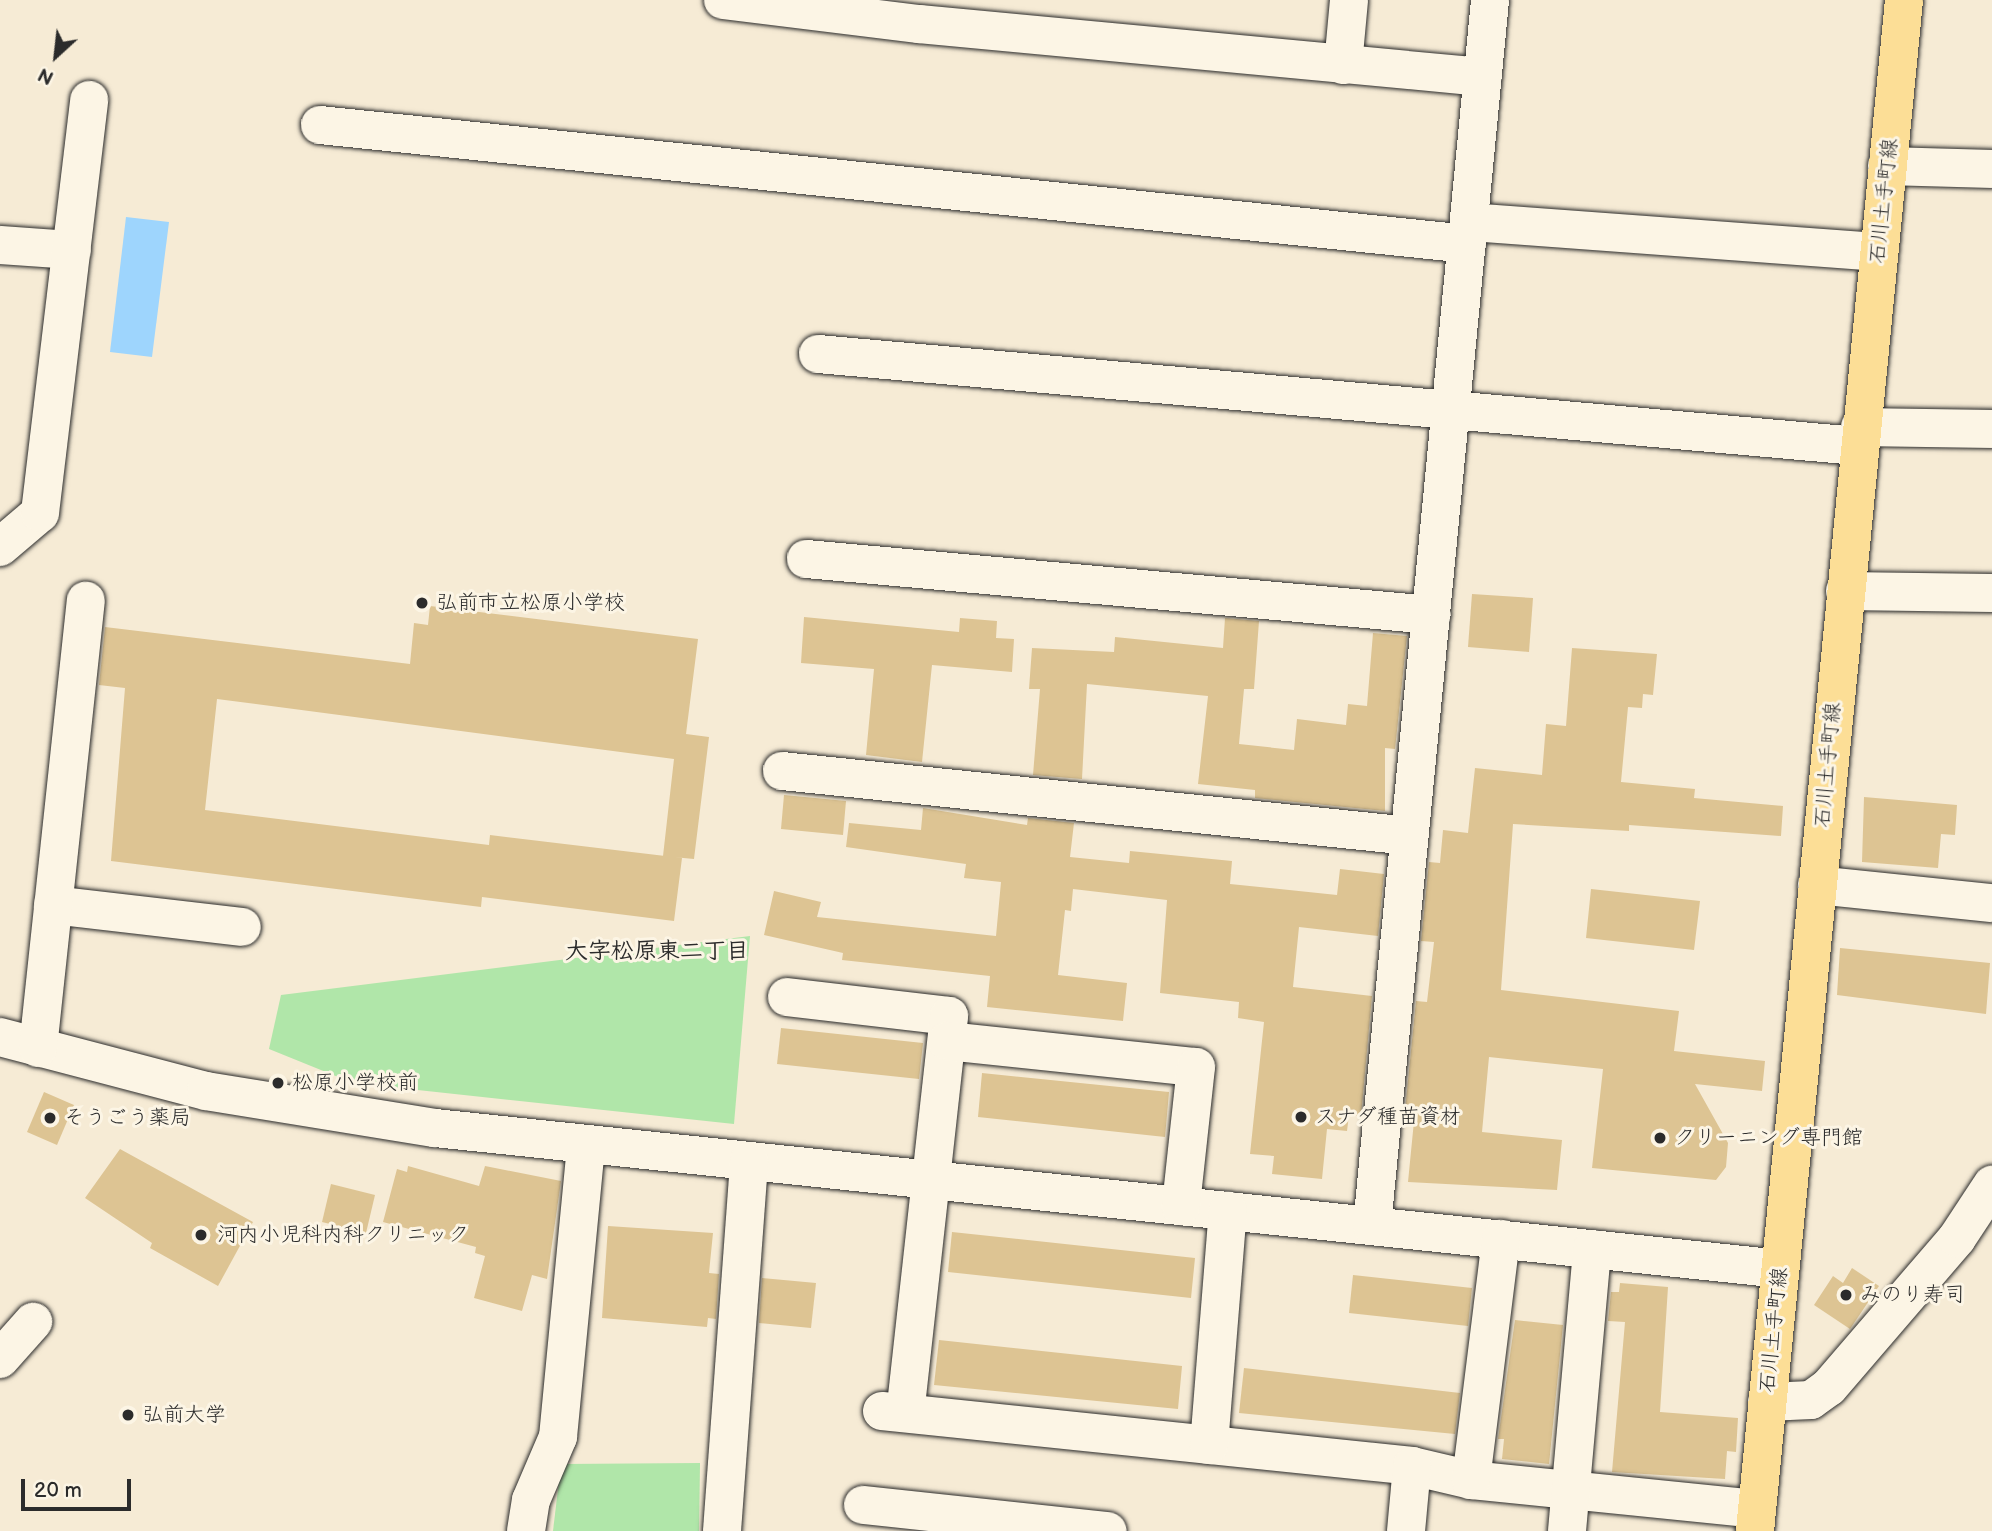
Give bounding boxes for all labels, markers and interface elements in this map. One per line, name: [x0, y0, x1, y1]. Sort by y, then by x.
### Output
north arrow: [21, 21, 91, 91]
text: N: [35, 62, 58, 89]
street label: 石川土手町線: [1865, 137, 1903, 265]
place label: 弘前市立松原小学校: [436, 590, 625, 616]
marker: 弘前市立松原小学校: [414, 595, 430, 611]
street label: 石川土手町線: [1810, 701, 1846, 829]
district label: 大字松原東二丁目: [565, 937, 749, 965]
place label: 松原小学校前: [292, 1070, 418, 1096]
marker: 松原小学校前: [270, 1075, 286, 1091]
place label: スナダ種苗資材: [1315, 1104, 1462, 1130]
place label: そうごう薬局: [64, 1105, 190, 1131]
marker: スナダ種苗資材: [1293, 1109, 1309, 1125]
marker: そうごう薬局: [42, 1110, 58, 1126]
place label: クリーニング専門館: [1674, 1125, 1863, 1151]
marker: クリーニング専門館: [1652, 1130, 1668, 1146]
place label: 河内小児科内科クリニック: [217, 1222, 469, 1248]
marker: 河内小児科内科クリニック: [191, 1225, 211, 1245]
street label: 石川土手町線: [1755, 1266, 1793, 1394]
place label: みのり寿司: [1860, 1282, 1965, 1308]
marker: みのり寿司: [1838, 1287, 1854, 1303]
place label: 弘前大学: [142, 1402, 226, 1428]
marker: 弘前大学: [120, 1407, 136, 1423]
scale bar: [24, 1464, 135, 1508]
text: 20 m: [34, 1478, 82, 1503]

